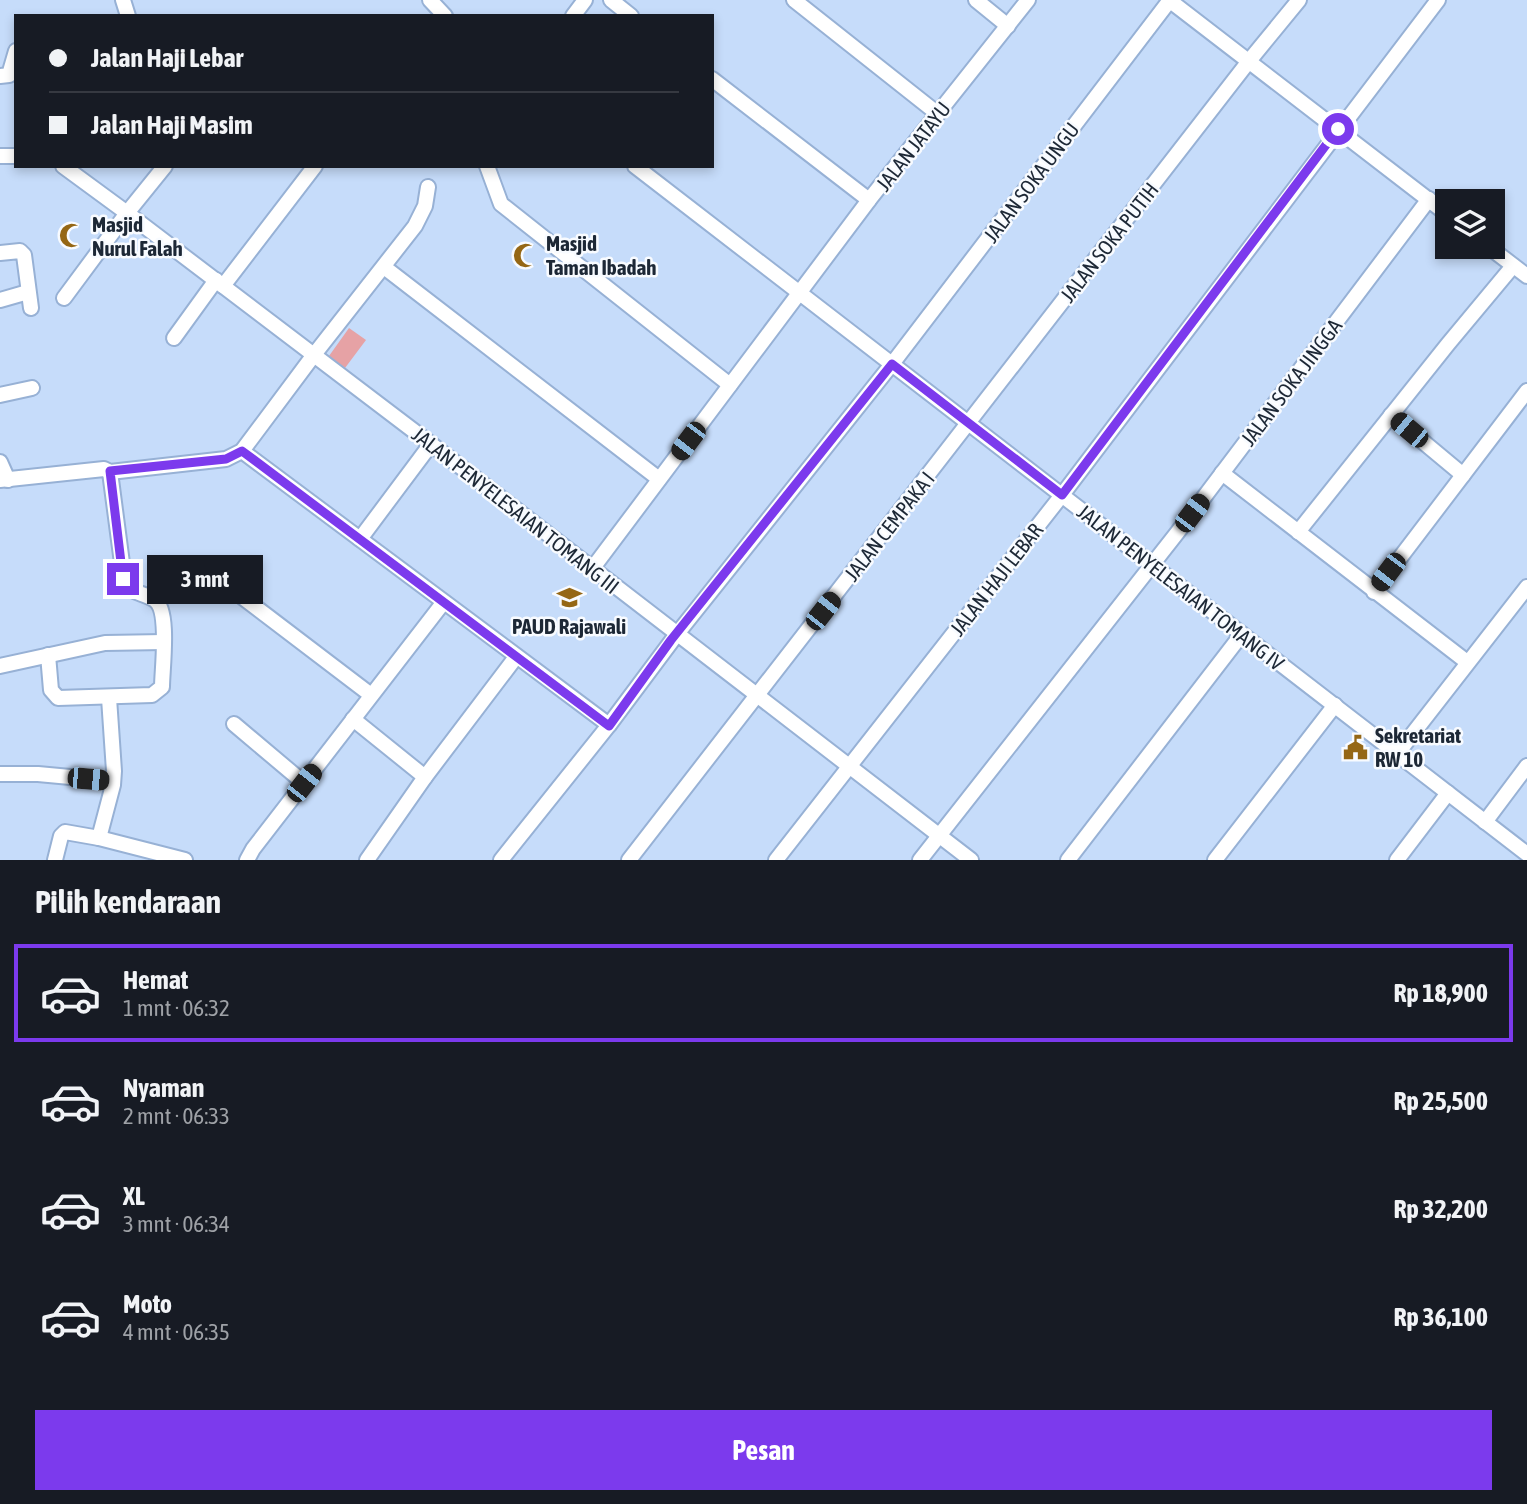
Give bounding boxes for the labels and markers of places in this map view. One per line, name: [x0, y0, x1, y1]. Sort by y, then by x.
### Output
place label: Masjid Nurul Falah: [92, 212, 183, 260]
mosque icon: Masjid Nurul Falah: [58, 222, 86, 250]
place label: Masjid Taman Ibadah: [546, 231, 656, 279]
mosque icon: Masjid Taman Ibadah: [512, 241, 540, 269]
school or university icon: PAUD Rajawali: [555, 583, 583, 611]
place label: PAUD Rajawali: [512, 614, 626, 638]
place label: Sekretariat RW 10: [1375, 723, 1461, 771]
public building icon: Sekretariat RW 10: [1341, 733, 1369, 761]

